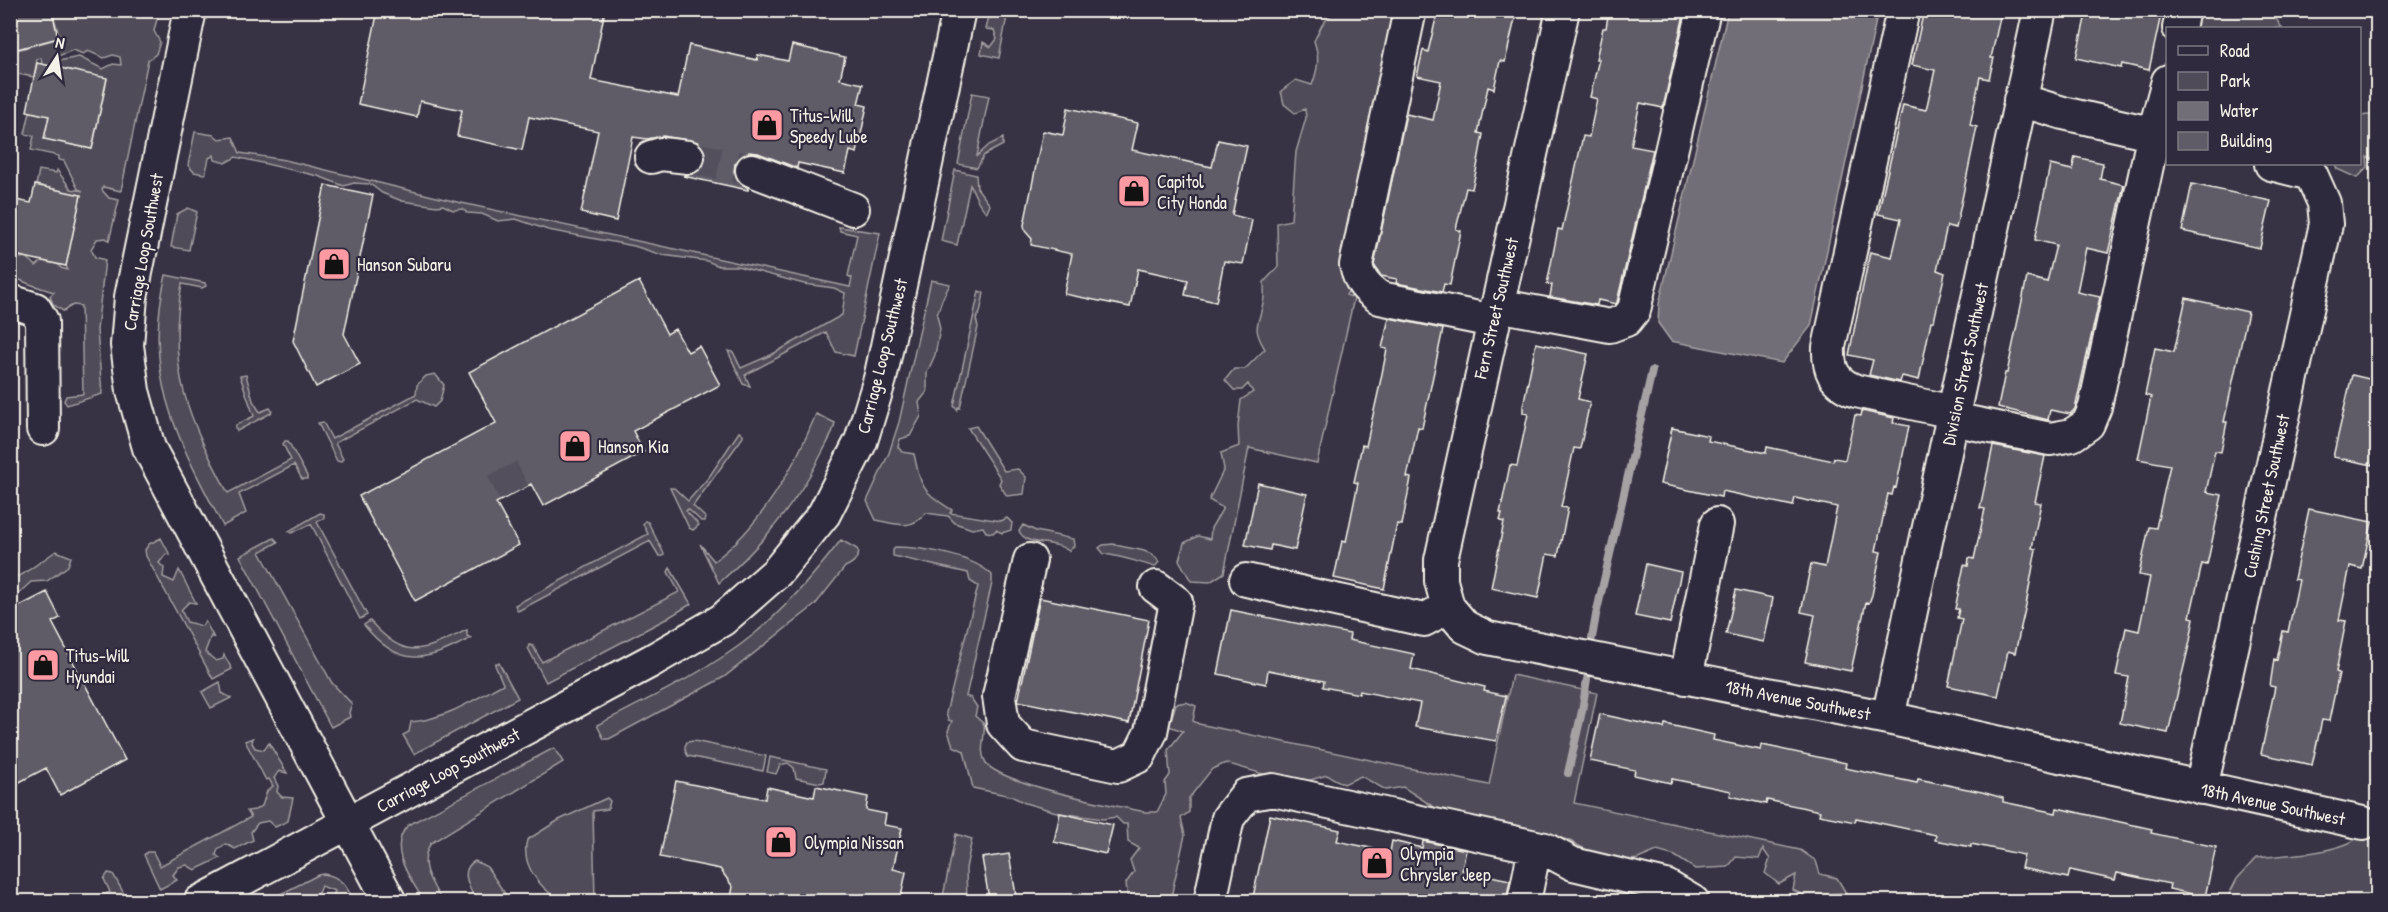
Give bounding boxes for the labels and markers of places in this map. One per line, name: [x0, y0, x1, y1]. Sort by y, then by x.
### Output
place label: Titus-Will Speedy Lube: [790, 103, 868, 149]
shop icon: Titus-Will Speedy Lube: [749, 107, 785, 143]
place label: Capitol City Honda: [1157, 169, 1227, 215]
shop icon: Capitol City Honda: [1116, 173, 1152, 209]
shop icon: Hanson Subaru: [316, 246, 352, 282]
place label: Hanson Subaru: [357, 252, 451, 277]
shop icon: Hanson Kia: [557, 428, 593, 464]
place label: Hanson Kia: [598, 434, 669, 459]
place label: Titus-Will Hyundai: [66, 643, 129, 689]
shop icon: Titus-Will Hyundai: [25, 647, 61, 683]
shop icon: Olympia Nissan: [763, 824, 799, 860]
place label: Olympia Nissan: [804, 830, 904, 855]
place label: Olympia Chrysler Jeep: [1400, 841, 1491, 887]
shop icon: Olympia Chrysler Jeep: [1359, 845, 1395, 881]

